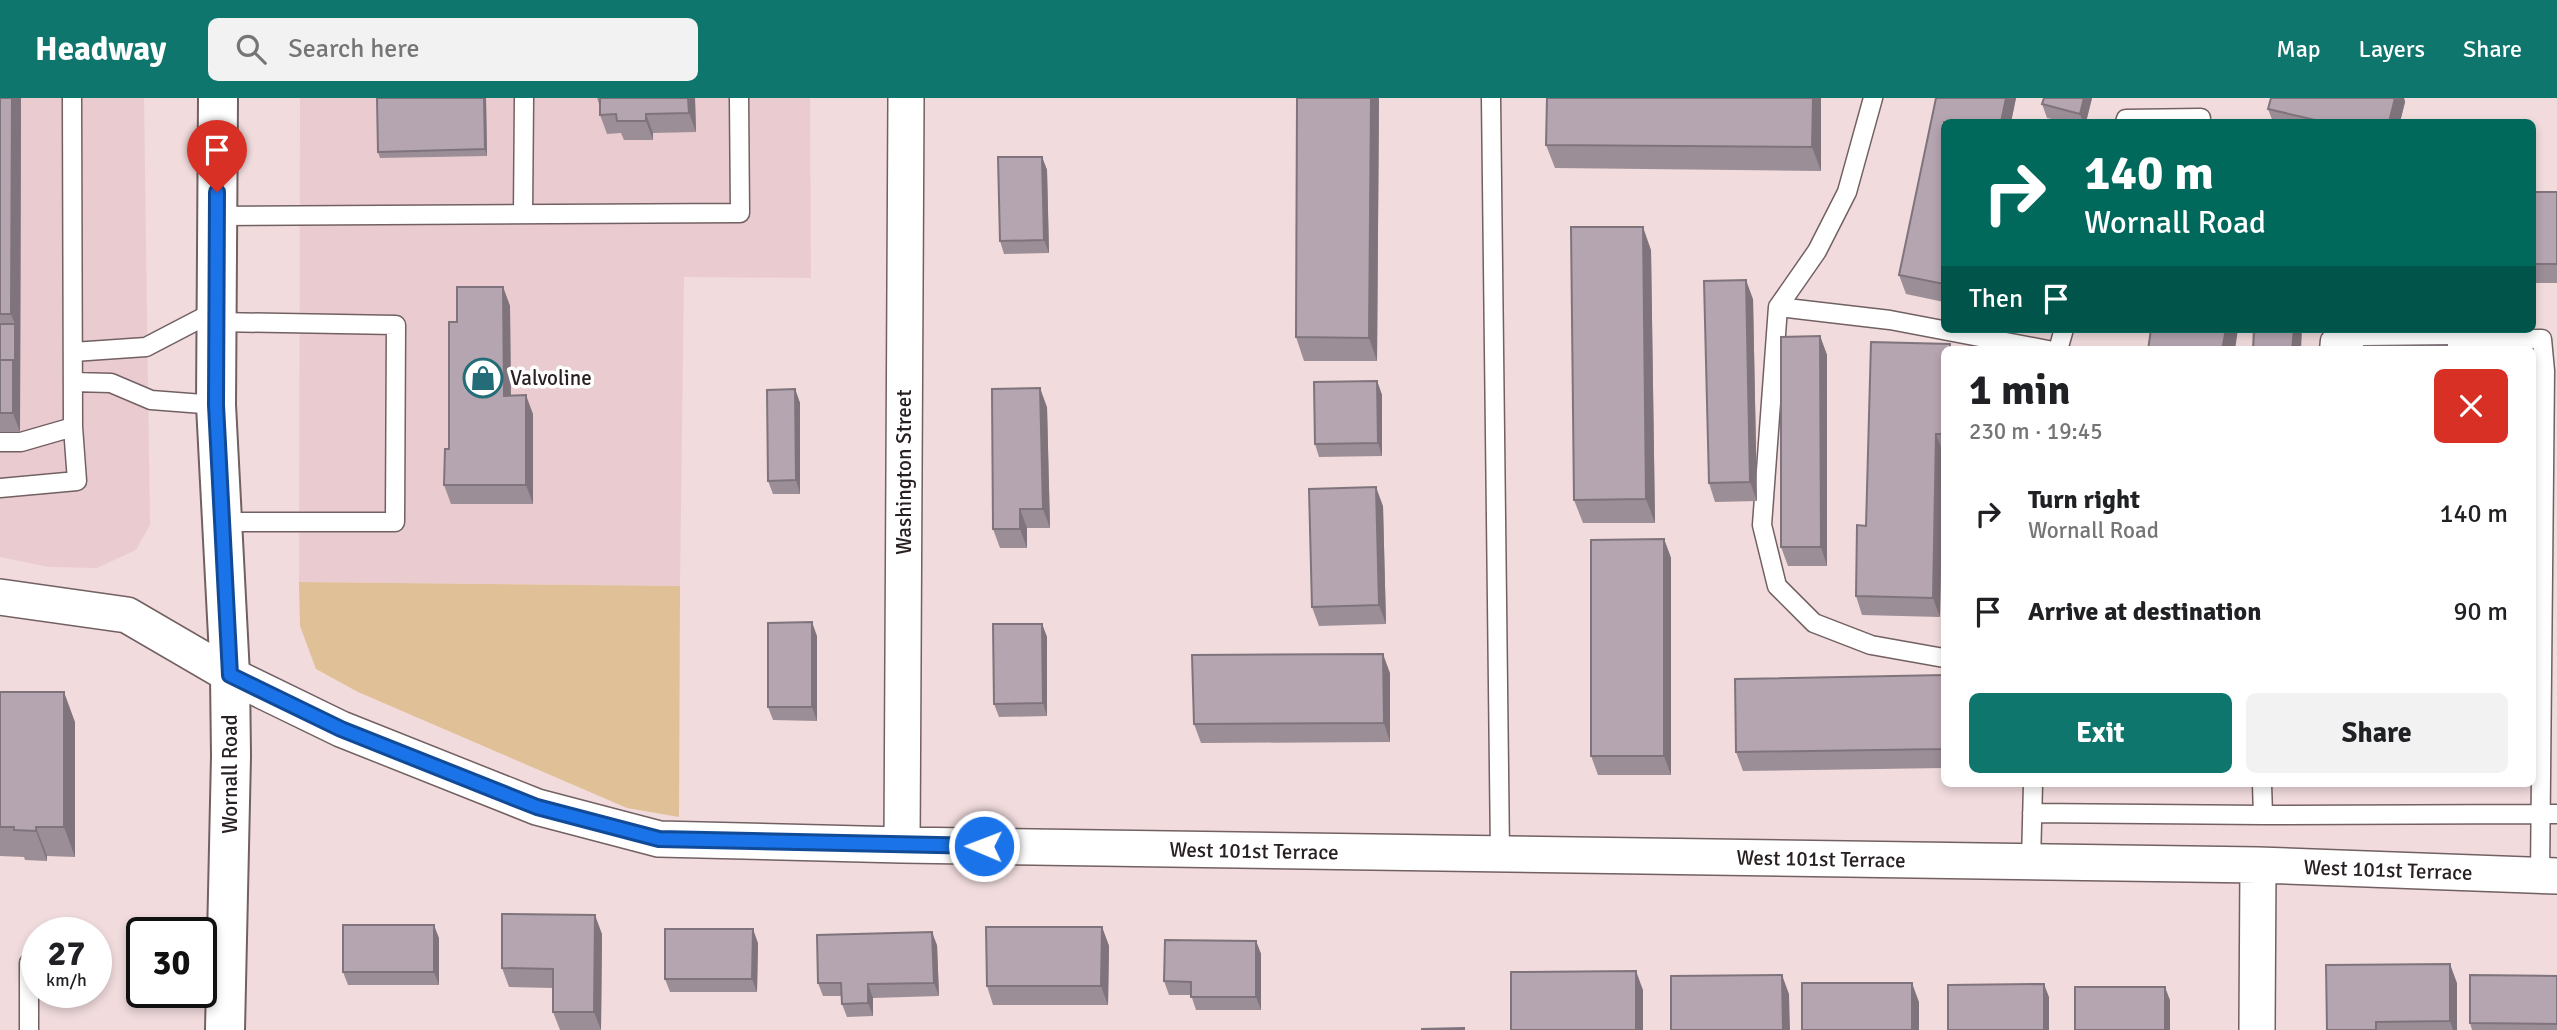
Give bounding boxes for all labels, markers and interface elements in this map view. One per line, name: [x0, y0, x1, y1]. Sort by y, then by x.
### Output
search box: [208, 18, 698, 81]
text: Headway: [35, 29, 166, 70]
icon: search: [232, 30, 270, 68]
text: Search here: [288, 33, 419, 65]
text: Map: [2276, 34, 2321, 64]
text: Layers: [2359, 34, 2425, 64]
text: Share: [2463, 34, 2522, 64]
pin: [187, 120, 247, 192]
icon: arrive: [198, 131, 236, 169]
text: 140 m: [2084, 143, 2214, 203]
icon: right: [1969, 147, 2060, 238]
text: Wornall Road: [2084, 203, 2266, 242]
icon: arrive: [2037, 280, 2075, 318]
text: Then: [1969, 283, 2023, 315]
shop icon: Valvoline: [462, 357, 504, 399]
place label: Valvoline: [510, 365, 592, 391]
text: 1 min: [1969, 365, 2070, 416]
button: close: [2434, 369, 2508, 443]
street label: Washington Street: [891, 389, 917, 555]
text: 230 m · 19:45: [1969, 417, 2103, 446]
text: Turn right: [2028, 484, 2140, 516]
icon: right: [1969, 495, 2007, 533]
text: 140 m: [2439, 498, 2508, 530]
text: Wornall Road: [2028, 516, 2159, 545]
icon: arrive: [1969, 593, 2007, 631]
text: Arrive at destination: [2028, 596, 2261, 628]
text: 90 m: [2453, 596, 2508, 628]
button: Exit: [1969, 693, 2232, 773]
button: Share: [2246, 693, 2508, 773]
street label: Wornall Road: [217, 714, 243, 834]
position arrow: [947, 809, 1021, 883]
street label: West 101st Terrace: [1169, 837, 1339, 865]
street label: West 101st Terrace: [1736, 845, 1906, 873]
street label: West 101st Terrace: [2303, 854, 2473, 886]
speed limit sign: 30: [126, 917, 217, 1008]
text: 27: [48, 932, 85, 975]
text: km/h: [46, 969, 87, 991]

